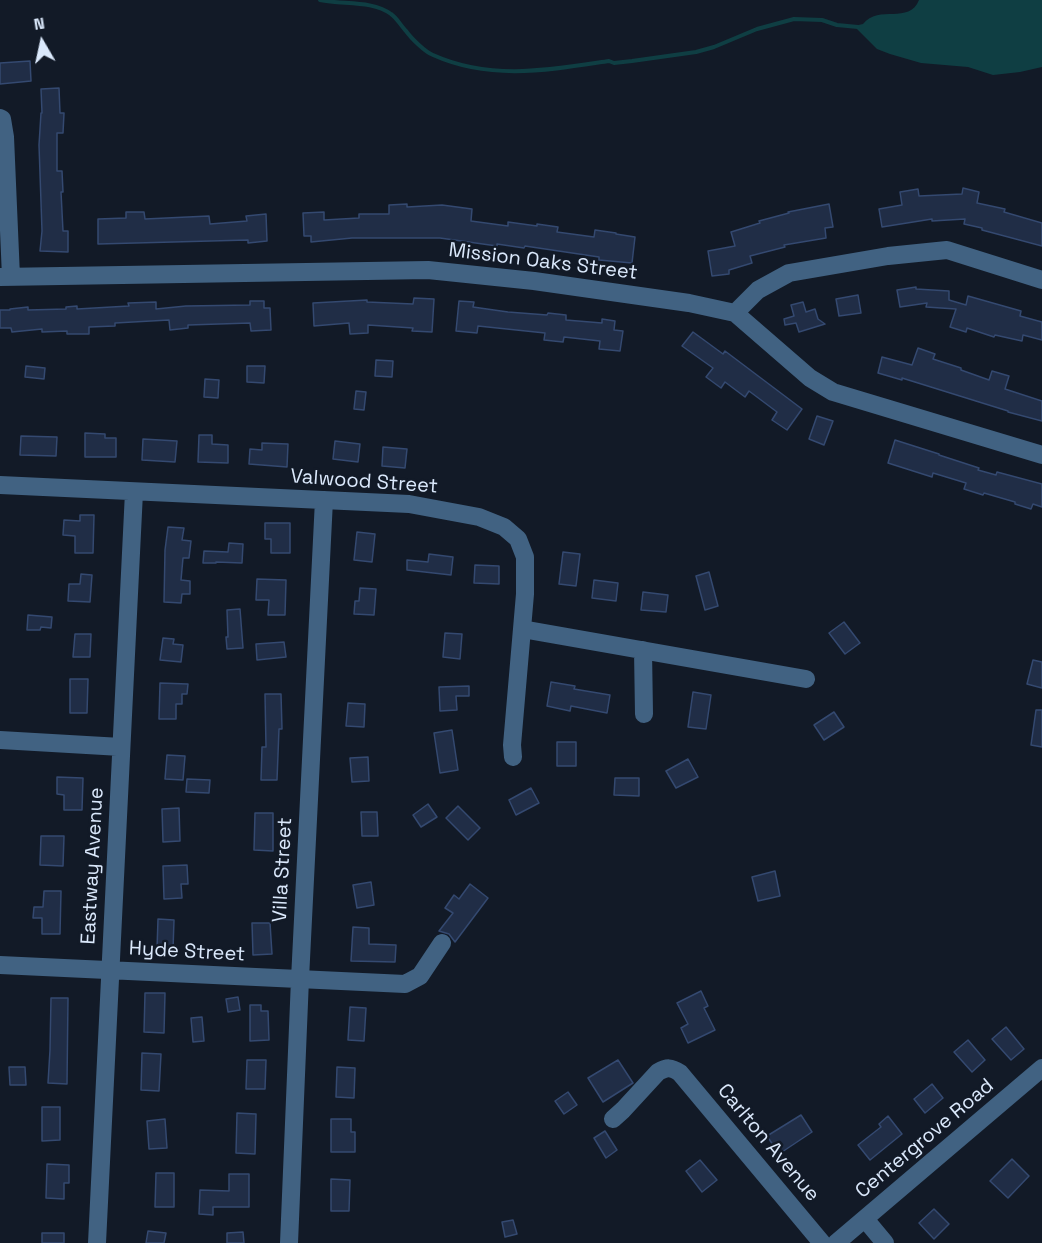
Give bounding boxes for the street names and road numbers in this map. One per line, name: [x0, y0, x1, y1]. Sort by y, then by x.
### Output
street label: Mission Oaks Street: [447, 239, 639, 285]
street label: Valwood Street: [289, 465, 439, 499]
street label: Eastway Avenue: [77, 787, 109, 945]
street label: Villa Street: [268, 817, 298, 923]
street label: Hyde Street: [128, 937, 246, 967]
street label: Centergrove Road: [851, 1074, 999, 1204]
street label: Carlton Avenue: [712, 1079, 824, 1207]

